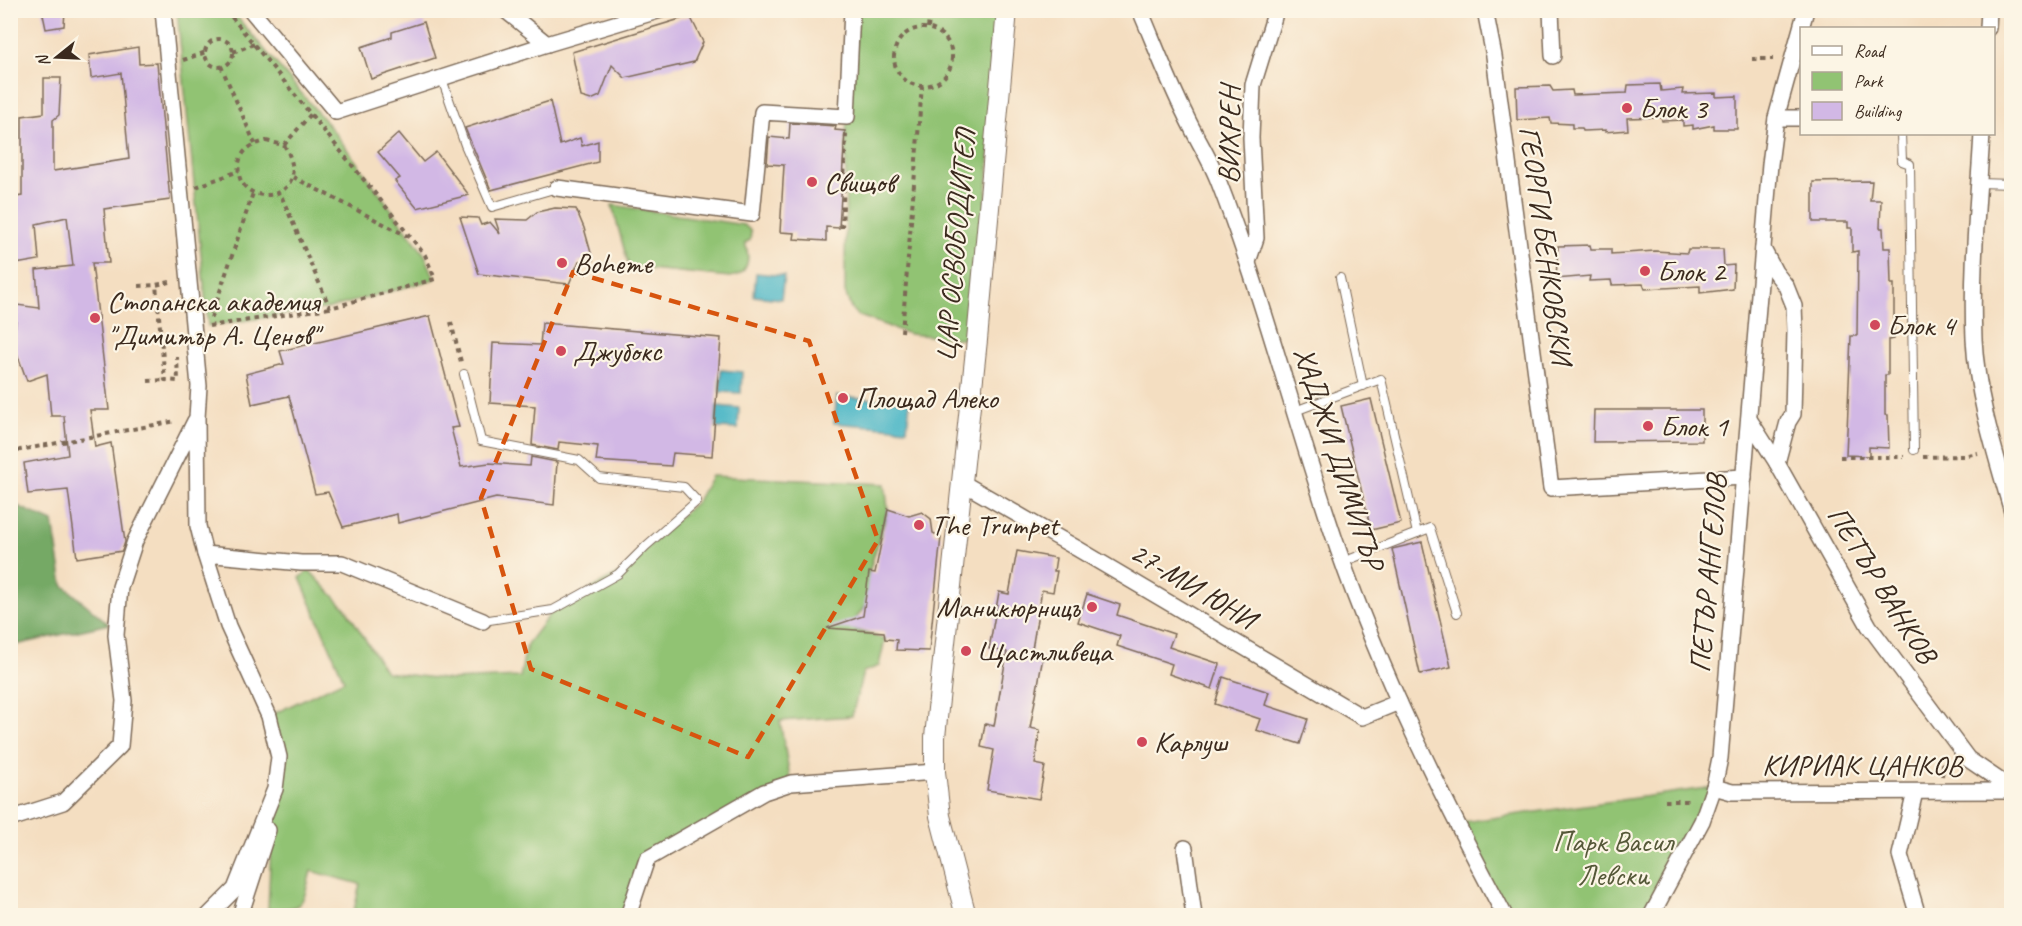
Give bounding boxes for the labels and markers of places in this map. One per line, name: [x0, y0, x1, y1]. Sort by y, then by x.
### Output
place label: Блок 3: [1639, 89, 1709, 127]
marker: Блок 3: [1620, 101, 1634, 115]
place label: Свищов: [824, 163, 900, 201]
marker: Свищов: [805, 175, 819, 189]
place label: Boheme: [574, 244, 654, 282]
place label: Блок 2: [1657, 252, 1727, 290]
marker: Boheme: [555, 256, 569, 270]
marker: Блок 2: [1638, 264, 1652, 278]
place label: Стопанска академия "Димитър А. Ценов": [107, 282, 324, 354]
place label: Блок 4: [1887, 306, 1957, 344]
marker: Стопанска академия "Димитър А. Ценов": [88, 311, 102, 325]
marker: Блок 4: [1868, 318, 1882, 332]
place label: Джубокс: [573, 332, 663, 370]
marker: Джубокс: [554, 344, 568, 358]
place label: Площад Алеко: [855, 379, 999, 417]
marker: Площад Алеко: [836, 391, 850, 405]
place label: Блок 1: [1660, 407, 1729, 445]
marker: Блок 1: [1641, 419, 1655, 433]
place label: The Trumpet: [931, 506, 1061, 544]
marker: The Trumpet: [912, 518, 926, 532]
place label: Маникюрницъ: [936, 588, 1081, 626]
marker: Маникюрницъ: [1085, 600, 1099, 614]
place label: Щастливеца: [978, 632, 1114, 670]
marker: Щастливеца: [959, 644, 973, 658]
place label: Карлуш: [1154, 723, 1229, 761]
marker: Карлуш: [1135, 735, 1149, 749]

